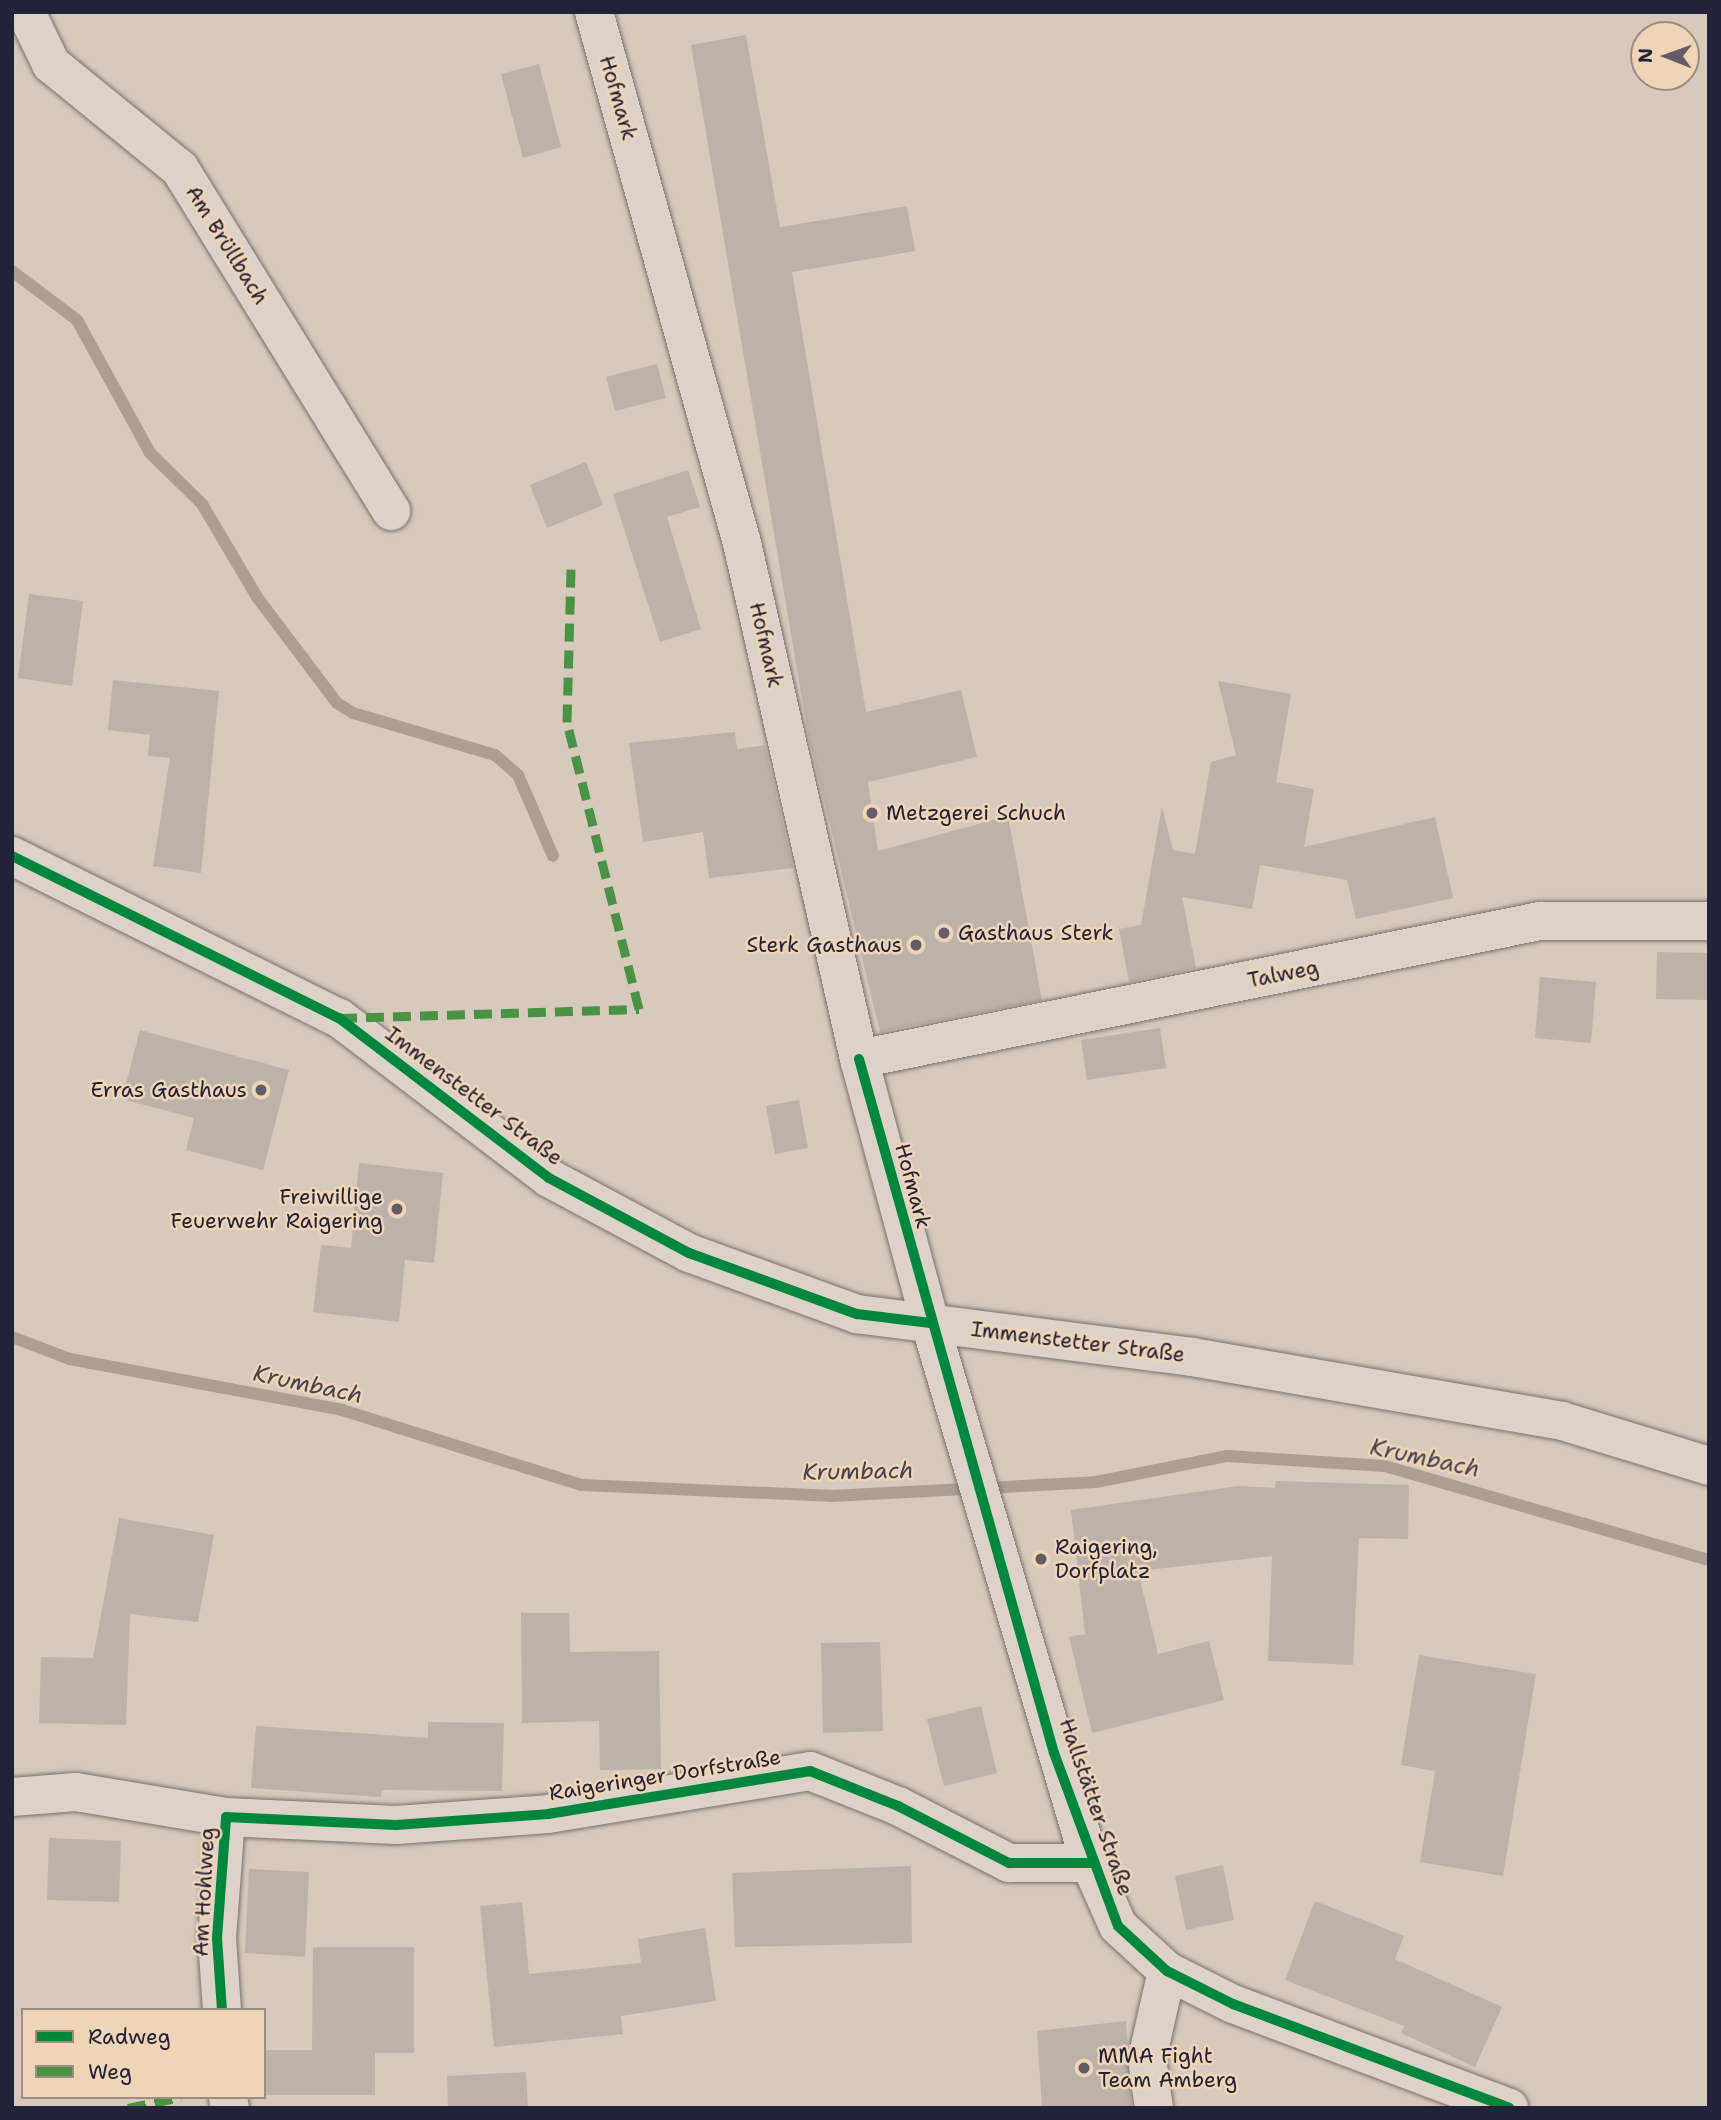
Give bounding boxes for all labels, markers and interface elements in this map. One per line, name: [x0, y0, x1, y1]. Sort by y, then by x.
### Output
north arrow: [1630, 21, 1700, 91]
text: N: [1633, 48, 1658, 63]
street label: Hofmark: [594, 53, 642, 143]
street label: Am Brüllbach: [180, 181, 274, 309]
street label: Hofmark: [744, 600, 788, 690]
place label: Metzgerei Schuch: [886, 800, 1066, 826]
marker: Metzgerei Schuch: [864, 805, 880, 821]
place label: Gasthaus Sterk: [958, 920, 1114, 946]
marker: Gasthaus Sterk: [936, 925, 952, 941]
place label: Sterk Gasthaus: [746, 932, 902, 958]
marker: Sterk Gasthaus: [908, 937, 924, 953]
street label: Talweg: [1245, 955, 1321, 993]
street label: Immenstetter Straße: [380, 1021, 568, 1171]
place label: Erras Gasthaus: [91, 1077, 247, 1103]
marker: Erras Gasthaus: [253, 1082, 269, 1098]
street label: Hofmark: [890, 1141, 936, 1231]
place label: Freiwillige Feuerwehr Raigering: [171, 1184, 383, 1234]
marker: Freiwillige Feuerwehr Raigering: [389, 1201, 405, 1217]
street label: Immenstetter Straße: [970, 1316, 1186, 1368]
water label: Krumbach: [251, 1359, 365, 1409]
water label: Krumbach: [1368, 1433, 1482, 1483]
water label: Krumbach: [802, 1456, 914, 1486]
place label: Raigering, Dorfplatz: [1055, 1534, 1158, 1584]
marker: Raigering, Dorfplatz: [1033, 1551, 1049, 1567]
street label: Hallstätter Straße: [1054, 1715, 1138, 1899]
street label: Raigeringer Dorfstraße: [547, 1744, 783, 1806]
street label: Am Hohlweg: [188, 1827, 220, 1957]
legend: [21, 2008, 266, 2099]
text: Radweg: [88, 2023, 171, 2051]
place label: MMA Fight Team Amberg: [1098, 2043, 1237, 2093]
text: Weg: [88, 2058, 132, 2086]
marker: MMA Fight Team Amberg: [1076, 2060, 1092, 2076]

